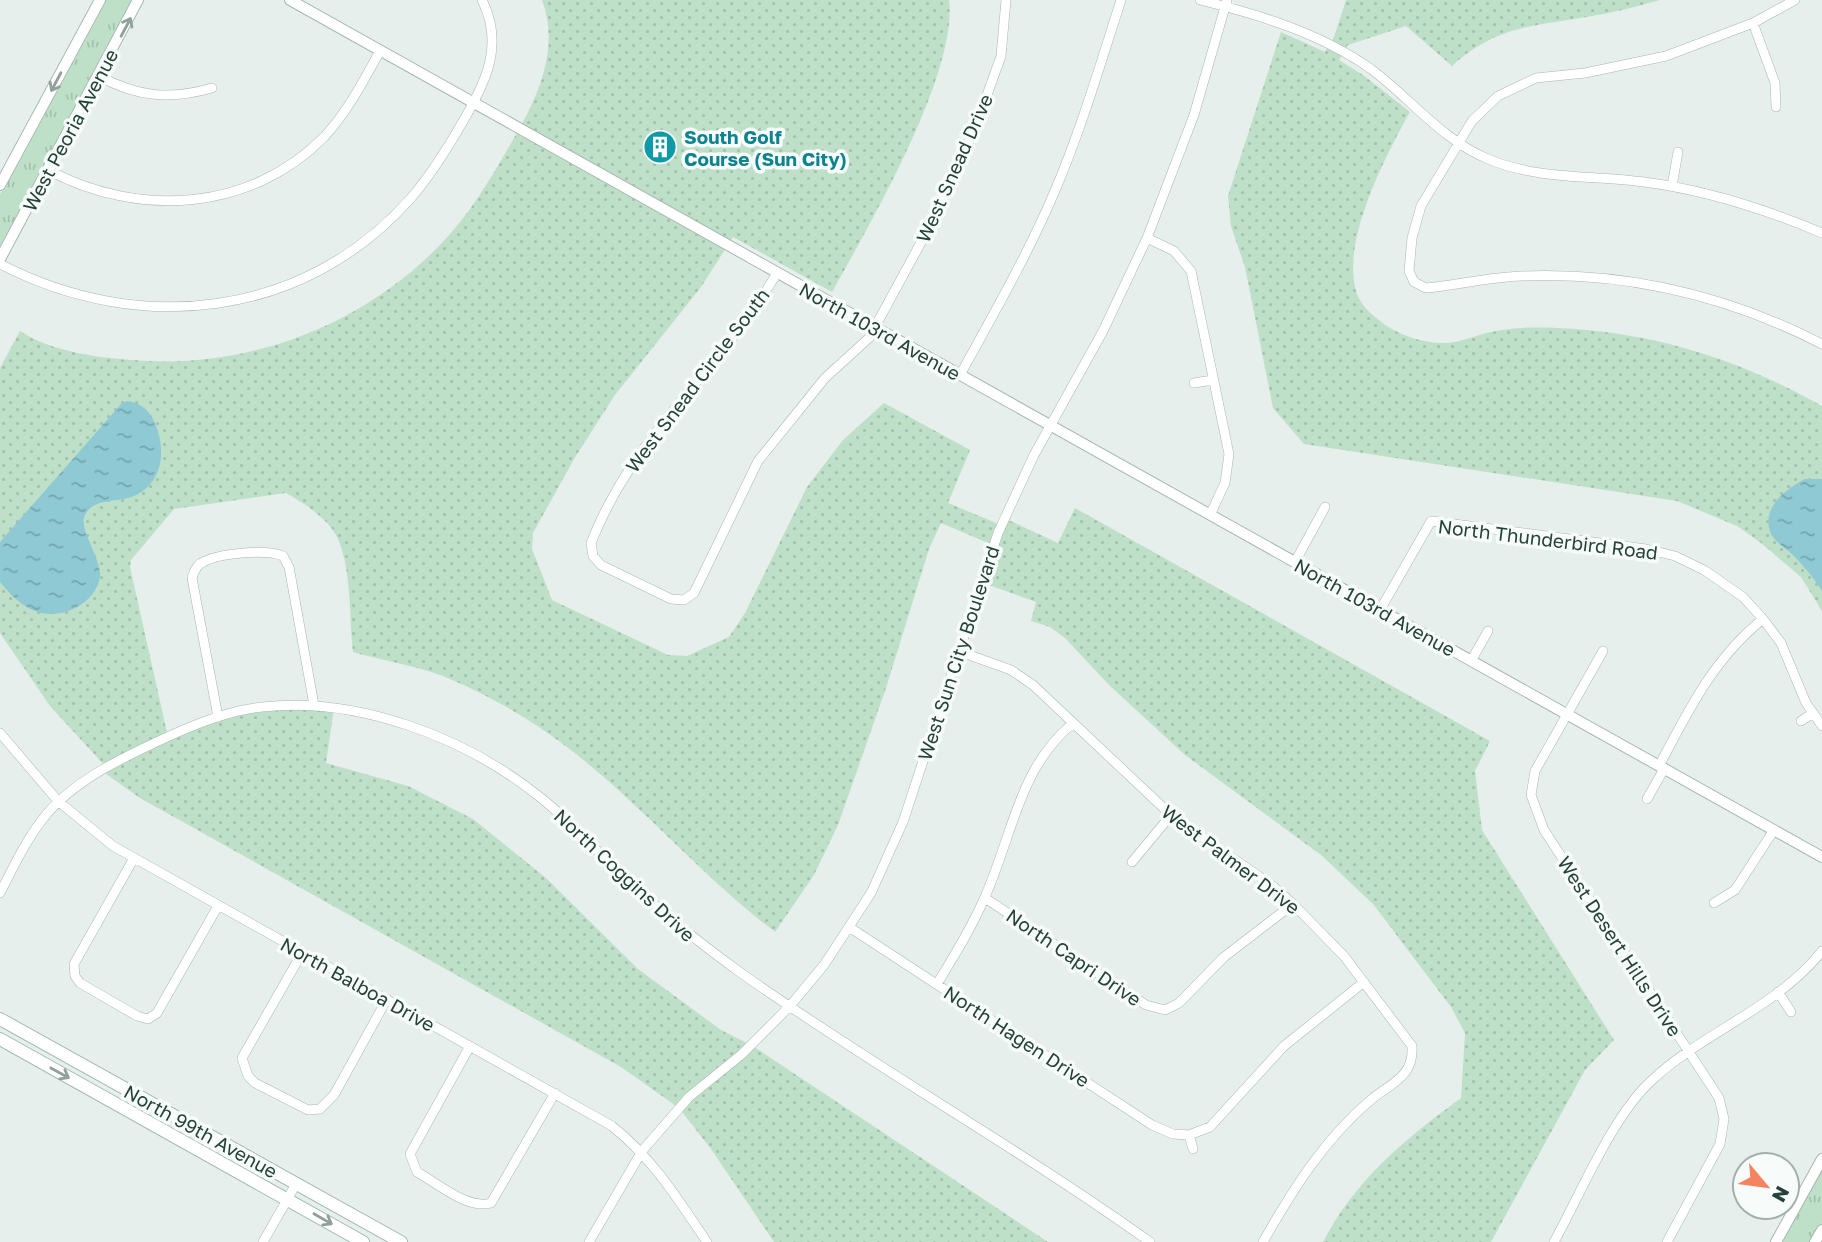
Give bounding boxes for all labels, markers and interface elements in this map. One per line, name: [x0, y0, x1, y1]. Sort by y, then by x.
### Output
one-way arrow: [119, 17, 133, 38]
street label: West Peoria Avenue: [17, 45, 123, 215]
one-way arrow: [49, 71, 62, 92]
street label: West Snead Drive: [911, 90, 997, 246]
place label: South Golf Course (Sun City): [684, 125, 847, 170]
building icon: South Golf Course (Sun City): [641, 128, 679, 166]
street label: North 103rd Avenue: [795, 277, 965, 385]
street label: West Snead Circle South: [620, 283, 774, 477]
street label: North Thunderbird Road: [1437, 514, 1659, 564]
street label: West Sun City Boulevard: [912, 543, 1004, 763]
street label: North 103rd Avenue: [1290, 553, 1460, 661]
street label: West Palmer Drive: [1157, 800, 1305, 918]
street label: North Coggins Drive: [550, 804, 700, 946]
street label: West Desert Hills Drive: [1553, 852, 1687, 1040]
street label: North Capri Drive: [1002, 903, 1146, 1011]
street label: North Balboa Drive: [277, 932, 439, 1036]
street label: North Hagen Drive: [940, 980, 1094, 1092]
one-way arrow: [49, 1066, 69, 1080]
street label: North 99th Avenue: [120, 1079, 282, 1183]
north arrow: [1731, 1151, 1801, 1221]
text: N: [1768, 1183, 1795, 1206]
one-way arrow: [312, 1212, 332, 1226]

